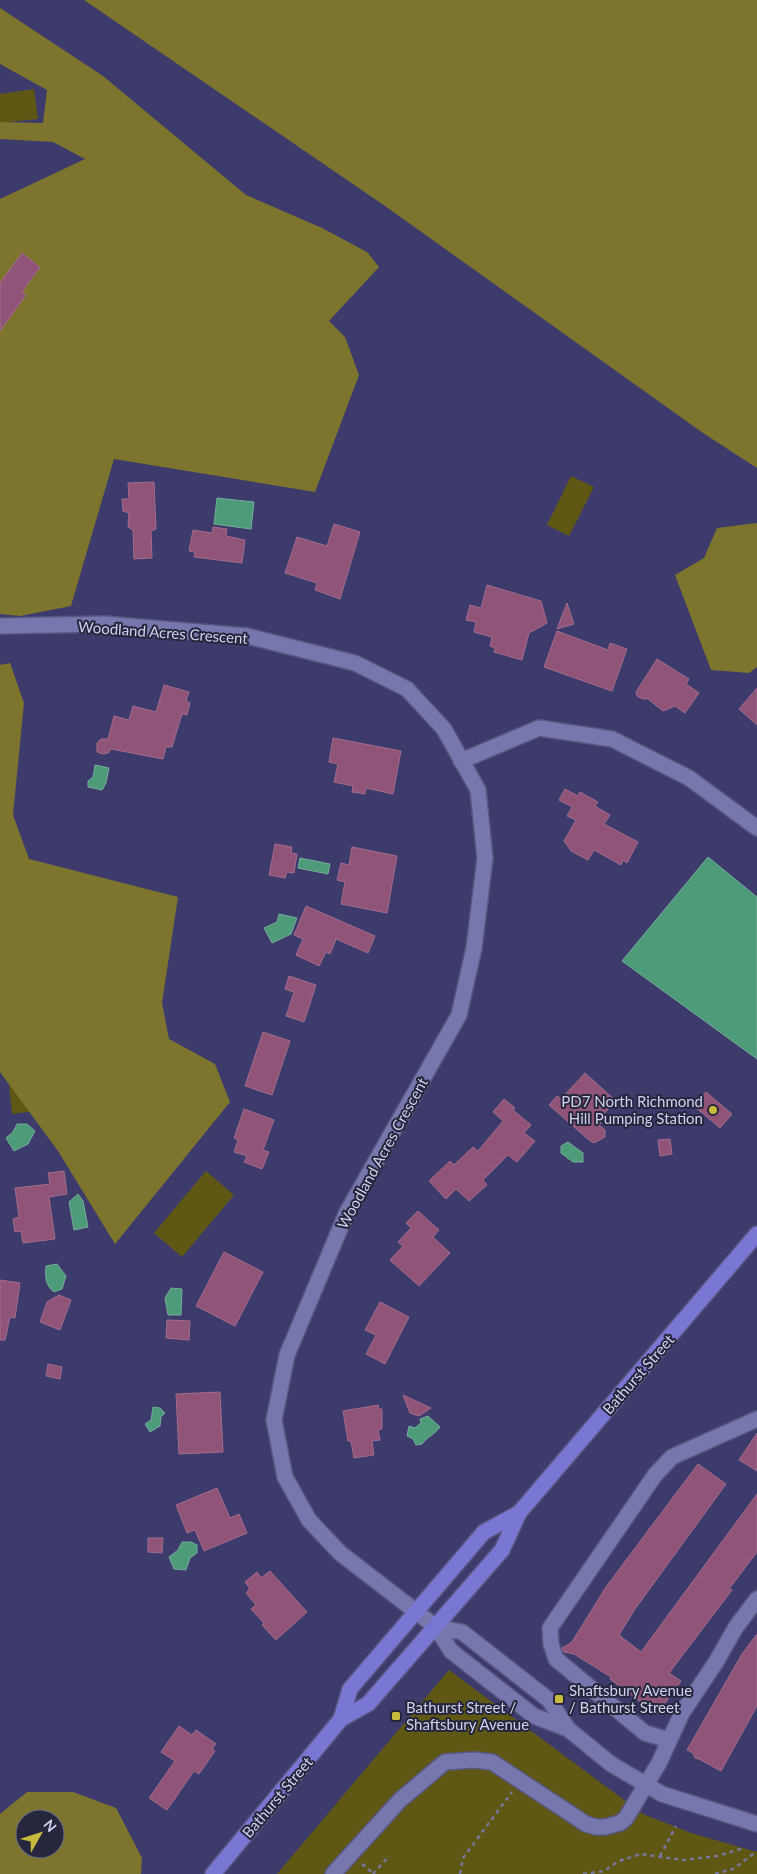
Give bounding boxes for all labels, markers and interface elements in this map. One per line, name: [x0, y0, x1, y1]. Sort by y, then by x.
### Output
street label: Woodland Acres Crescent: [78, 617, 249, 647]
street label: Woodland Acres Crescent: [333, 1074, 431, 1232]
place label: PD7 North Richmond Hill Pumping Station: [561, 1092, 703, 1127]
marker: PD7 North Richmond Hill Pumping Station: [707, 1104, 719, 1116]
street label: Bathurst Street: [599, 1330, 678, 1418]
place label: Shaftsbury Avenue / Bathurst Street: [569, 1681, 692, 1716]
marker: Shaftsbury Avenue / Bathurst Street: [553, 1693, 565, 1705]
place label: Bathurst Street / Shaftsbury Avenue: [406, 1698, 529, 1733]
marker: Bathurst Street / Shaftsbury Avenue: [390, 1710, 402, 1722]
street label: Bathurst Street: [238, 1753, 316, 1841]
north arrow: [15, 1809, 65, 1859]
text: N: [40, 1816, 60, 1835]

